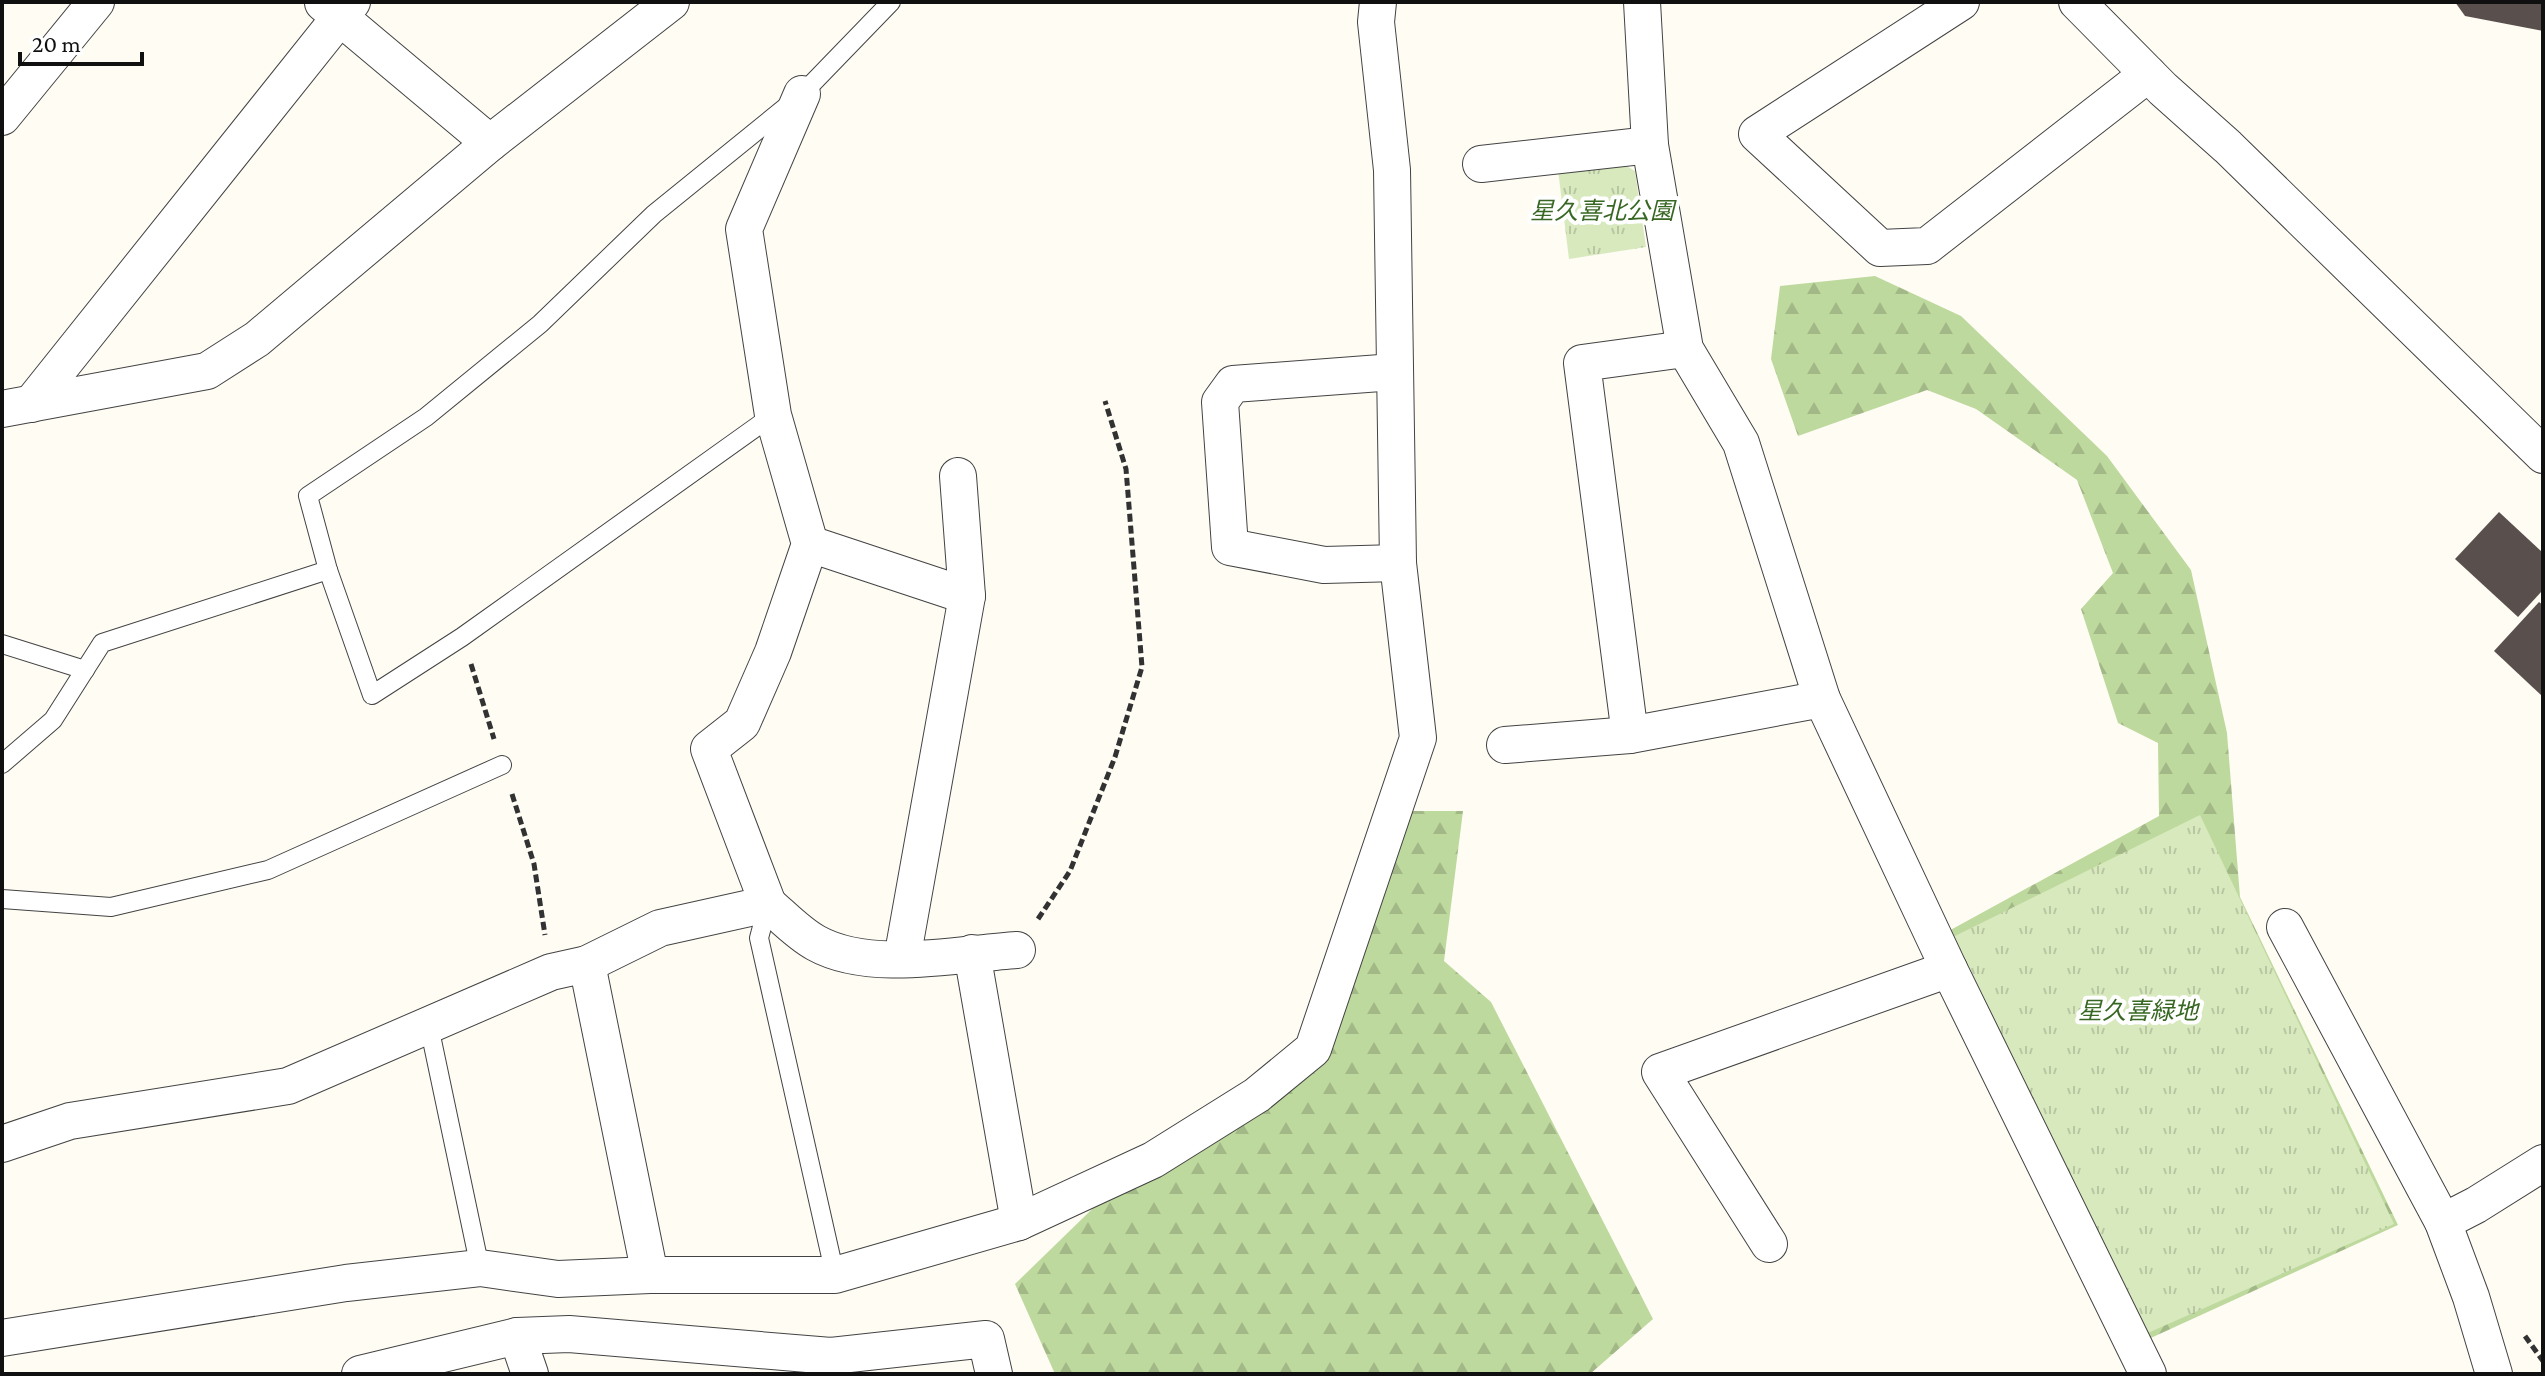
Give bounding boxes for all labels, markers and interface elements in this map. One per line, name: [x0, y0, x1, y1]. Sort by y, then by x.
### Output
scale bar: [20, 16, 142, 66]
text: 20 m: [32, 30, 81, 57]
park label: 星久喜北公園: [1530, 197, 1677, 224]
park label: 星久喜緑地: [2078, 997, 2201, 1024]

